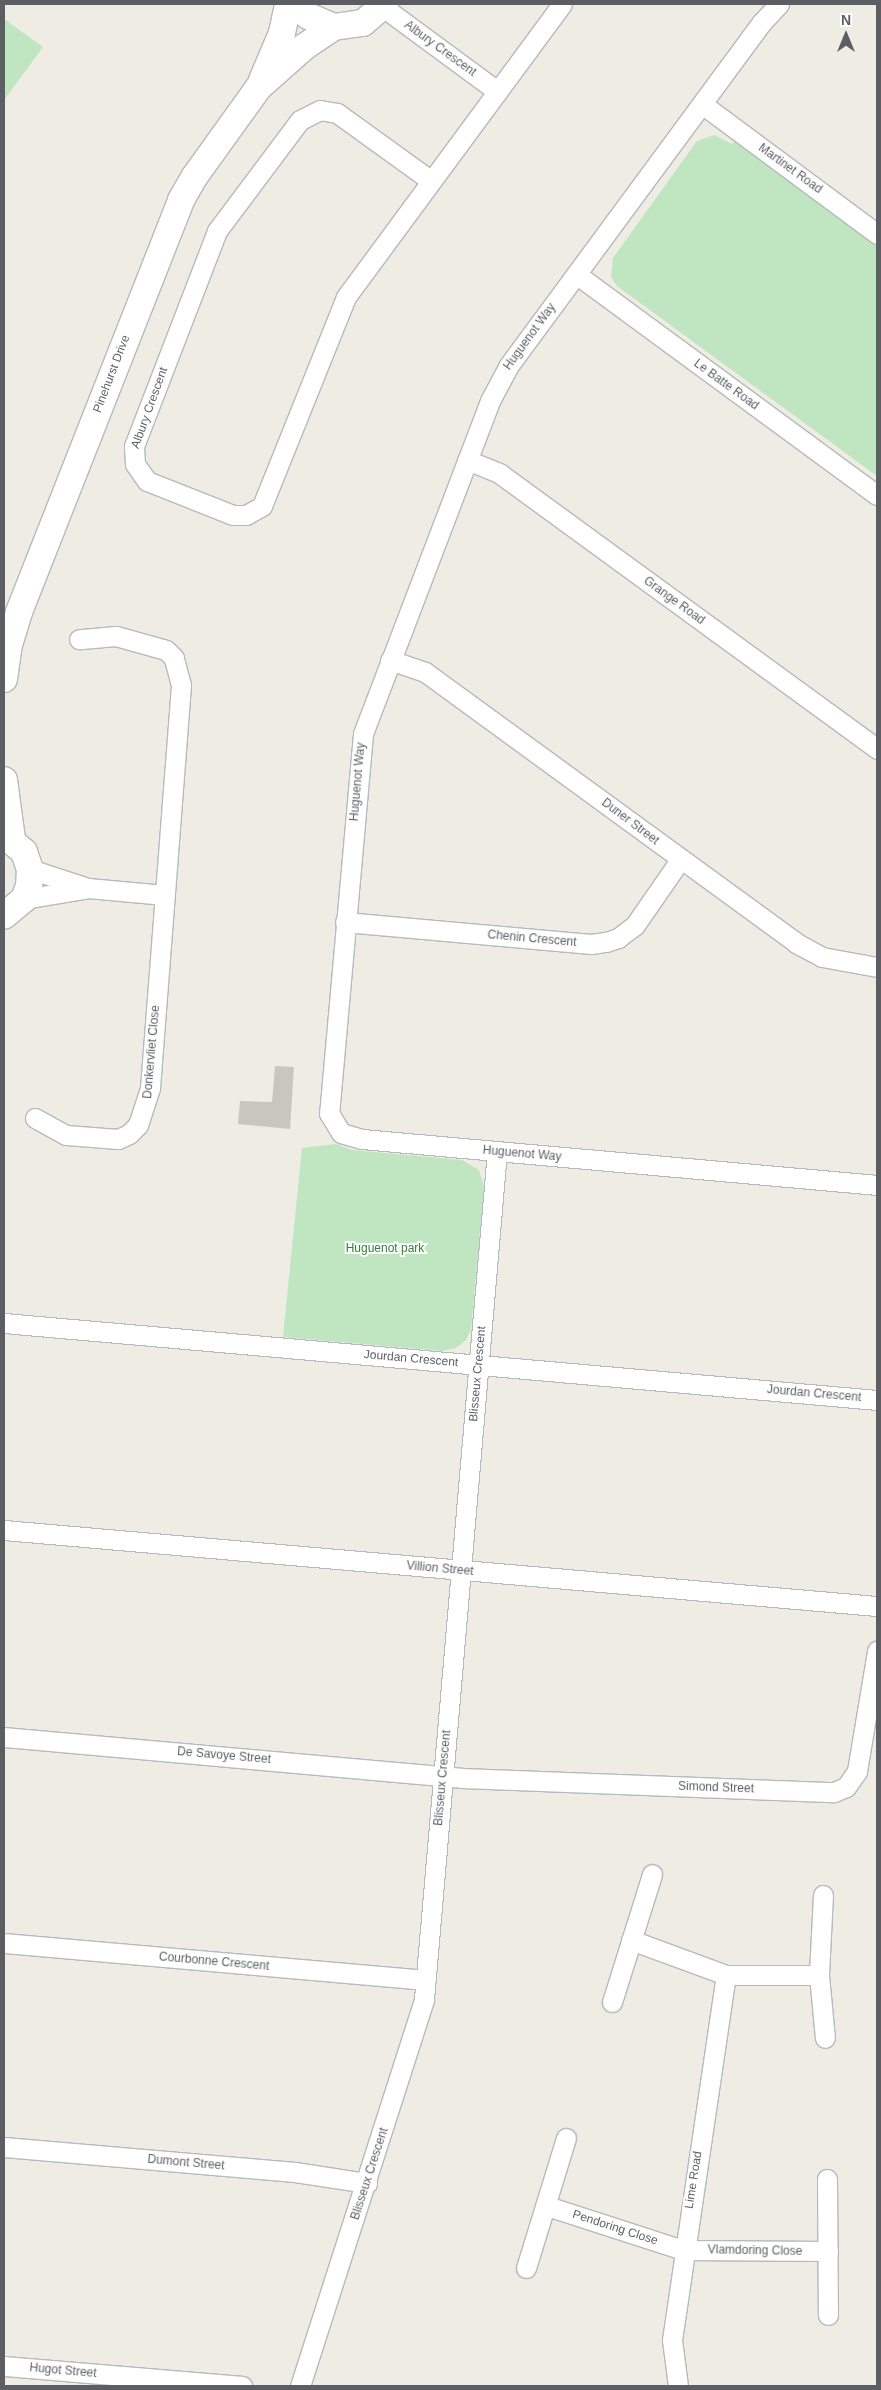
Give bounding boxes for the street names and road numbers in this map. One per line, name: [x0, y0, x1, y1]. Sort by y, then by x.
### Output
street label: Albury Crescent: [401, 18, 479, 80]
street label: Martinet Road: [755, 141, 825, 197]
street label: Huguenot Way: [501, 301, 559, 373]
street label: Pinehurst Drive: [91, 333, 133, 415]
street label: Le Batte Road: [691, 357, 761, 413]
street label: Albury Crescent: [129, 365, 171, 451]
street label: Grange Road: [641, 574, 707, 628]
street label: Huguenot Way: [347, 742, 369, 822]
street label: Duner Street: [599, 796, 661, 848]
street label: Chenin Crescent: [487, 928, 577, 950]
street label: Donkervliet Close: [141, 1005, 163, 1099]
street label: Huguenot Way: [482, 1143, 562, 1165]
street label: Blisseux Crescent: [467, 1326, 489, 1422]
street label: Jourdan Crescent: [363, 1348, 459, 1370]
street label: Jourdan Crescent: [766, 1383, 862, 1405]
street label: Villion Street: [406, 1559, 474, 1579]
street label: Blisseux Crescent: [432, 1730, 454, 1826]
street label: De Savoye Street: [177, 1745, 271, 1767]
street label: Simond Street: [678, 1779, 754, 1797]
street label: Courbonne Crescent: [158, 1950, 270, 1974]
street label: Blisseux Crescent: [348, 2126, 392, 2222]
street label: Lime Road: [682, 2150, 706, 2210]
street label: Dumont Street: [147, 2152, 225, 2174]
street label: Pendoring Close: [571, 2207, 659, 2249]
street label: Vlamdoring Close: [708, 2243, 802, 2259]
street label: Hugot Street: [29, 2361, 97, 2381]

